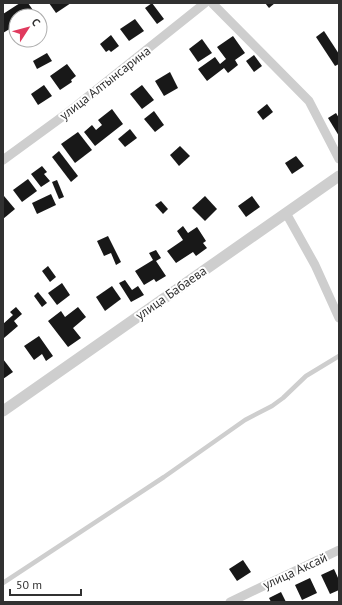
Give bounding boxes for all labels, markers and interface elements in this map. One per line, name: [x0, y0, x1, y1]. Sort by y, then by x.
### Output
north arrow: [8, 8, 48, 48]
text: С: [29, 16, 44, 29]
street label: улица Алтынсарина: [56, 42, 154, 124]
street label: улица Бабаева: [132, 262, 210, 324]
street label: улица Аксай: [260, 549, 330, 593]
scale bar: [10, 571, 81, 597]
text: 50 m: [16, 577, 42, 592]

